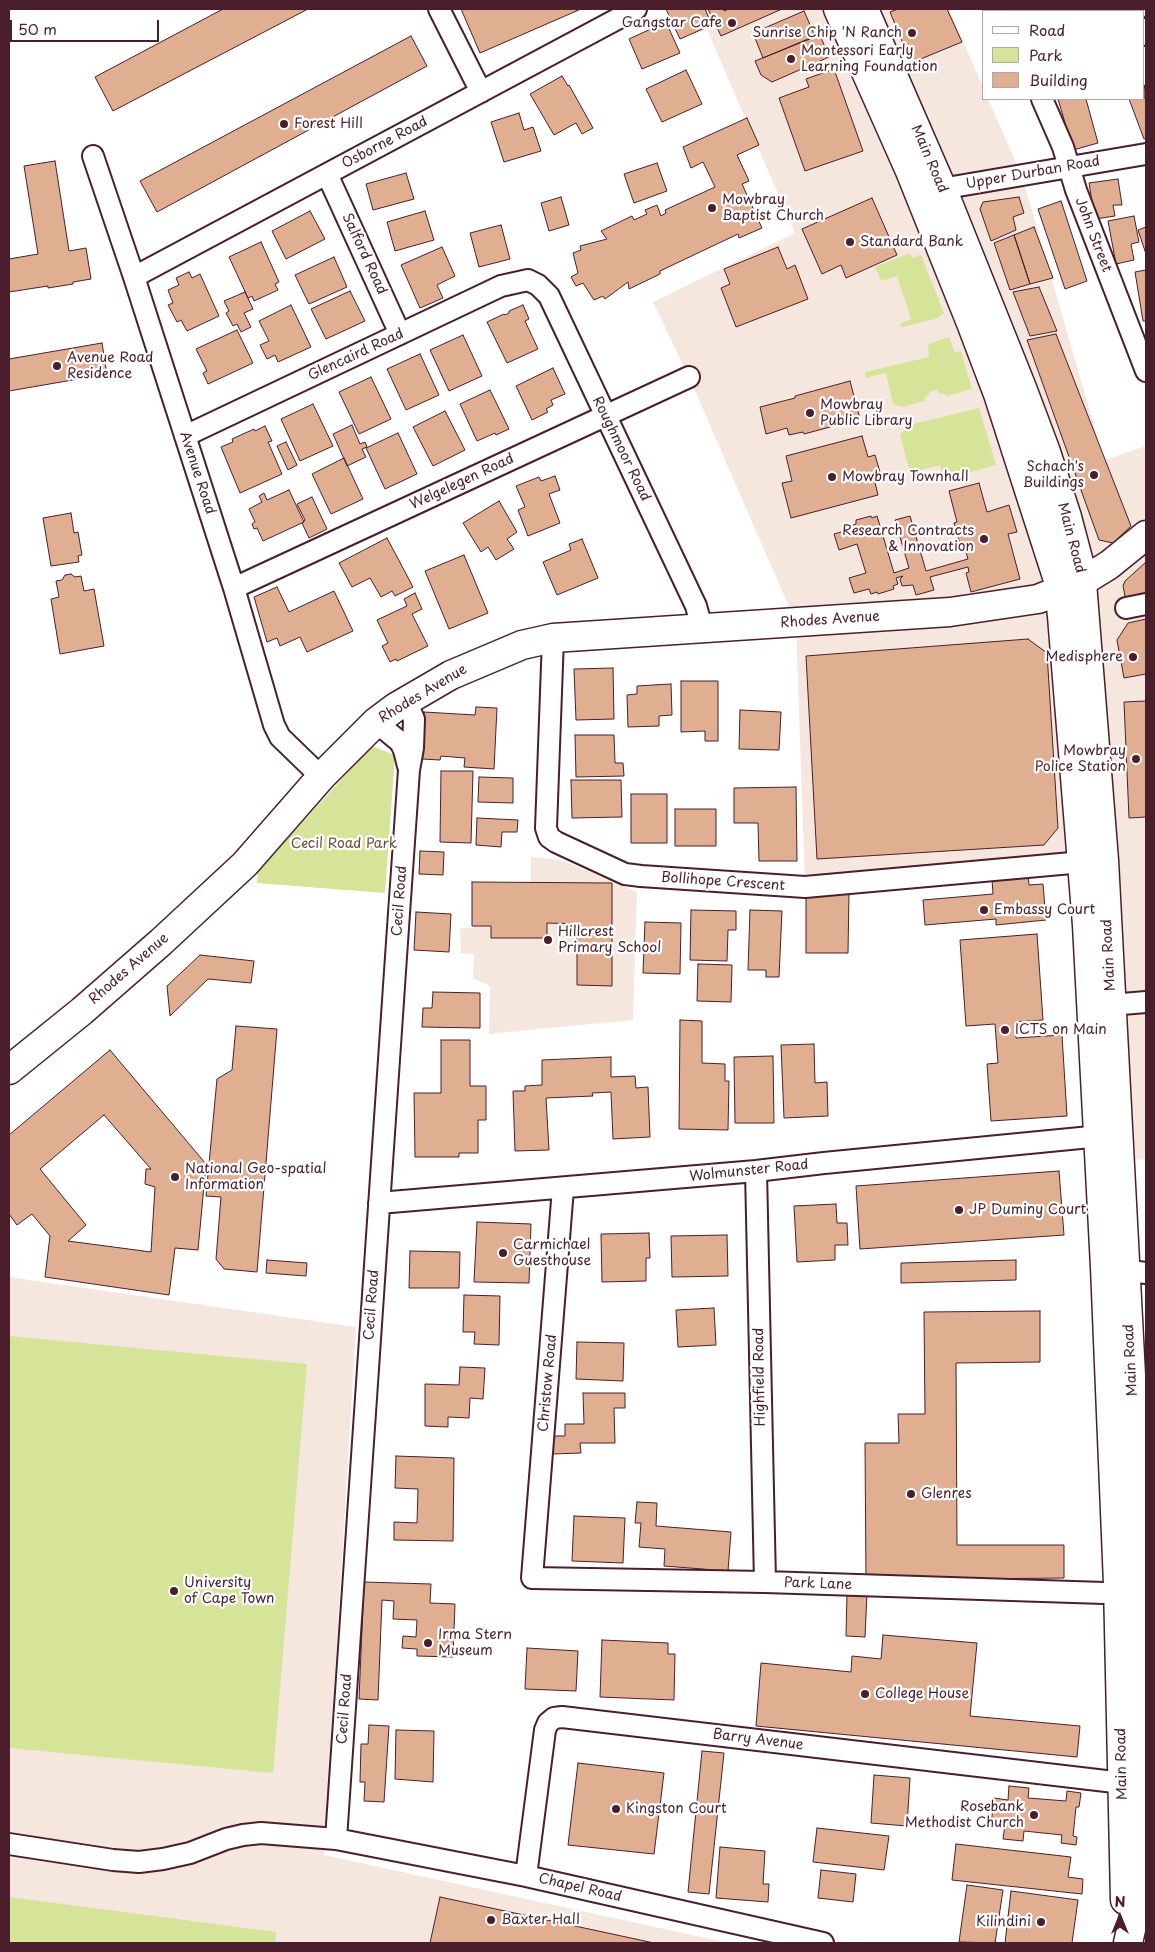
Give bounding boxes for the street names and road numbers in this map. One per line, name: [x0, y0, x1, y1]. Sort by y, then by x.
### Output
street label: Osborne Road: [339, 113, 431, 173]
street label: Main Road: [907, 122, 951, 196]
street label: Upper Durban Road: [965, 153, 1101, 193]
street label: John Street: [1071, 195, 1115, 275]
street label: Salford Road: [338, 211, 390, 297]
street label: Glencaird Road: [305, 325, 407, 385]
street label: Roughmoor Road: [588, 394, 654, 504]
street label: Avenue Road: [176, 429, 218, 517]
street label: Welgelegen Road: [407, 450, 517, 514]
street label: Main Road: [1054, 501, 1088, 575]
street label: Rhodes Avenue: [780, 608, 880, 632]
street label: Rhodes Avenue: [376, 661, 470, 727]
street label: Cecil Road: [389, 865, 411, 937]
street label: Bollihope Crescent: [660, 869, 786, 895]
street label: Main Road: [1099, 918, 1119, 992]
street label: Rhodes Avenue: [86, 930, 172, 1008]
street label: Wolmunster Road: [689, 1156, 809, 1186]
street label: Cecil Road: [361, 1269, 383, 1341]
street label: Main Road: [1121, 1323, 1141, 1397]
street label: Highfield Road: [751, 1328, 769, 1426]
street label: Christow Road: [535, 1333, 561, 1433]
street label: Park Lane: [784, 1574, 852, 1594]
street label: Cecil Road: [334, 1673, 356, 1745]
street label: Barry Avenue: [712, 1726, 804, 1754]
street label: Main Road: [1113, 1728, 1131, 1800]
street label: Chapel Road: [537, 1870, 623, 1906]

